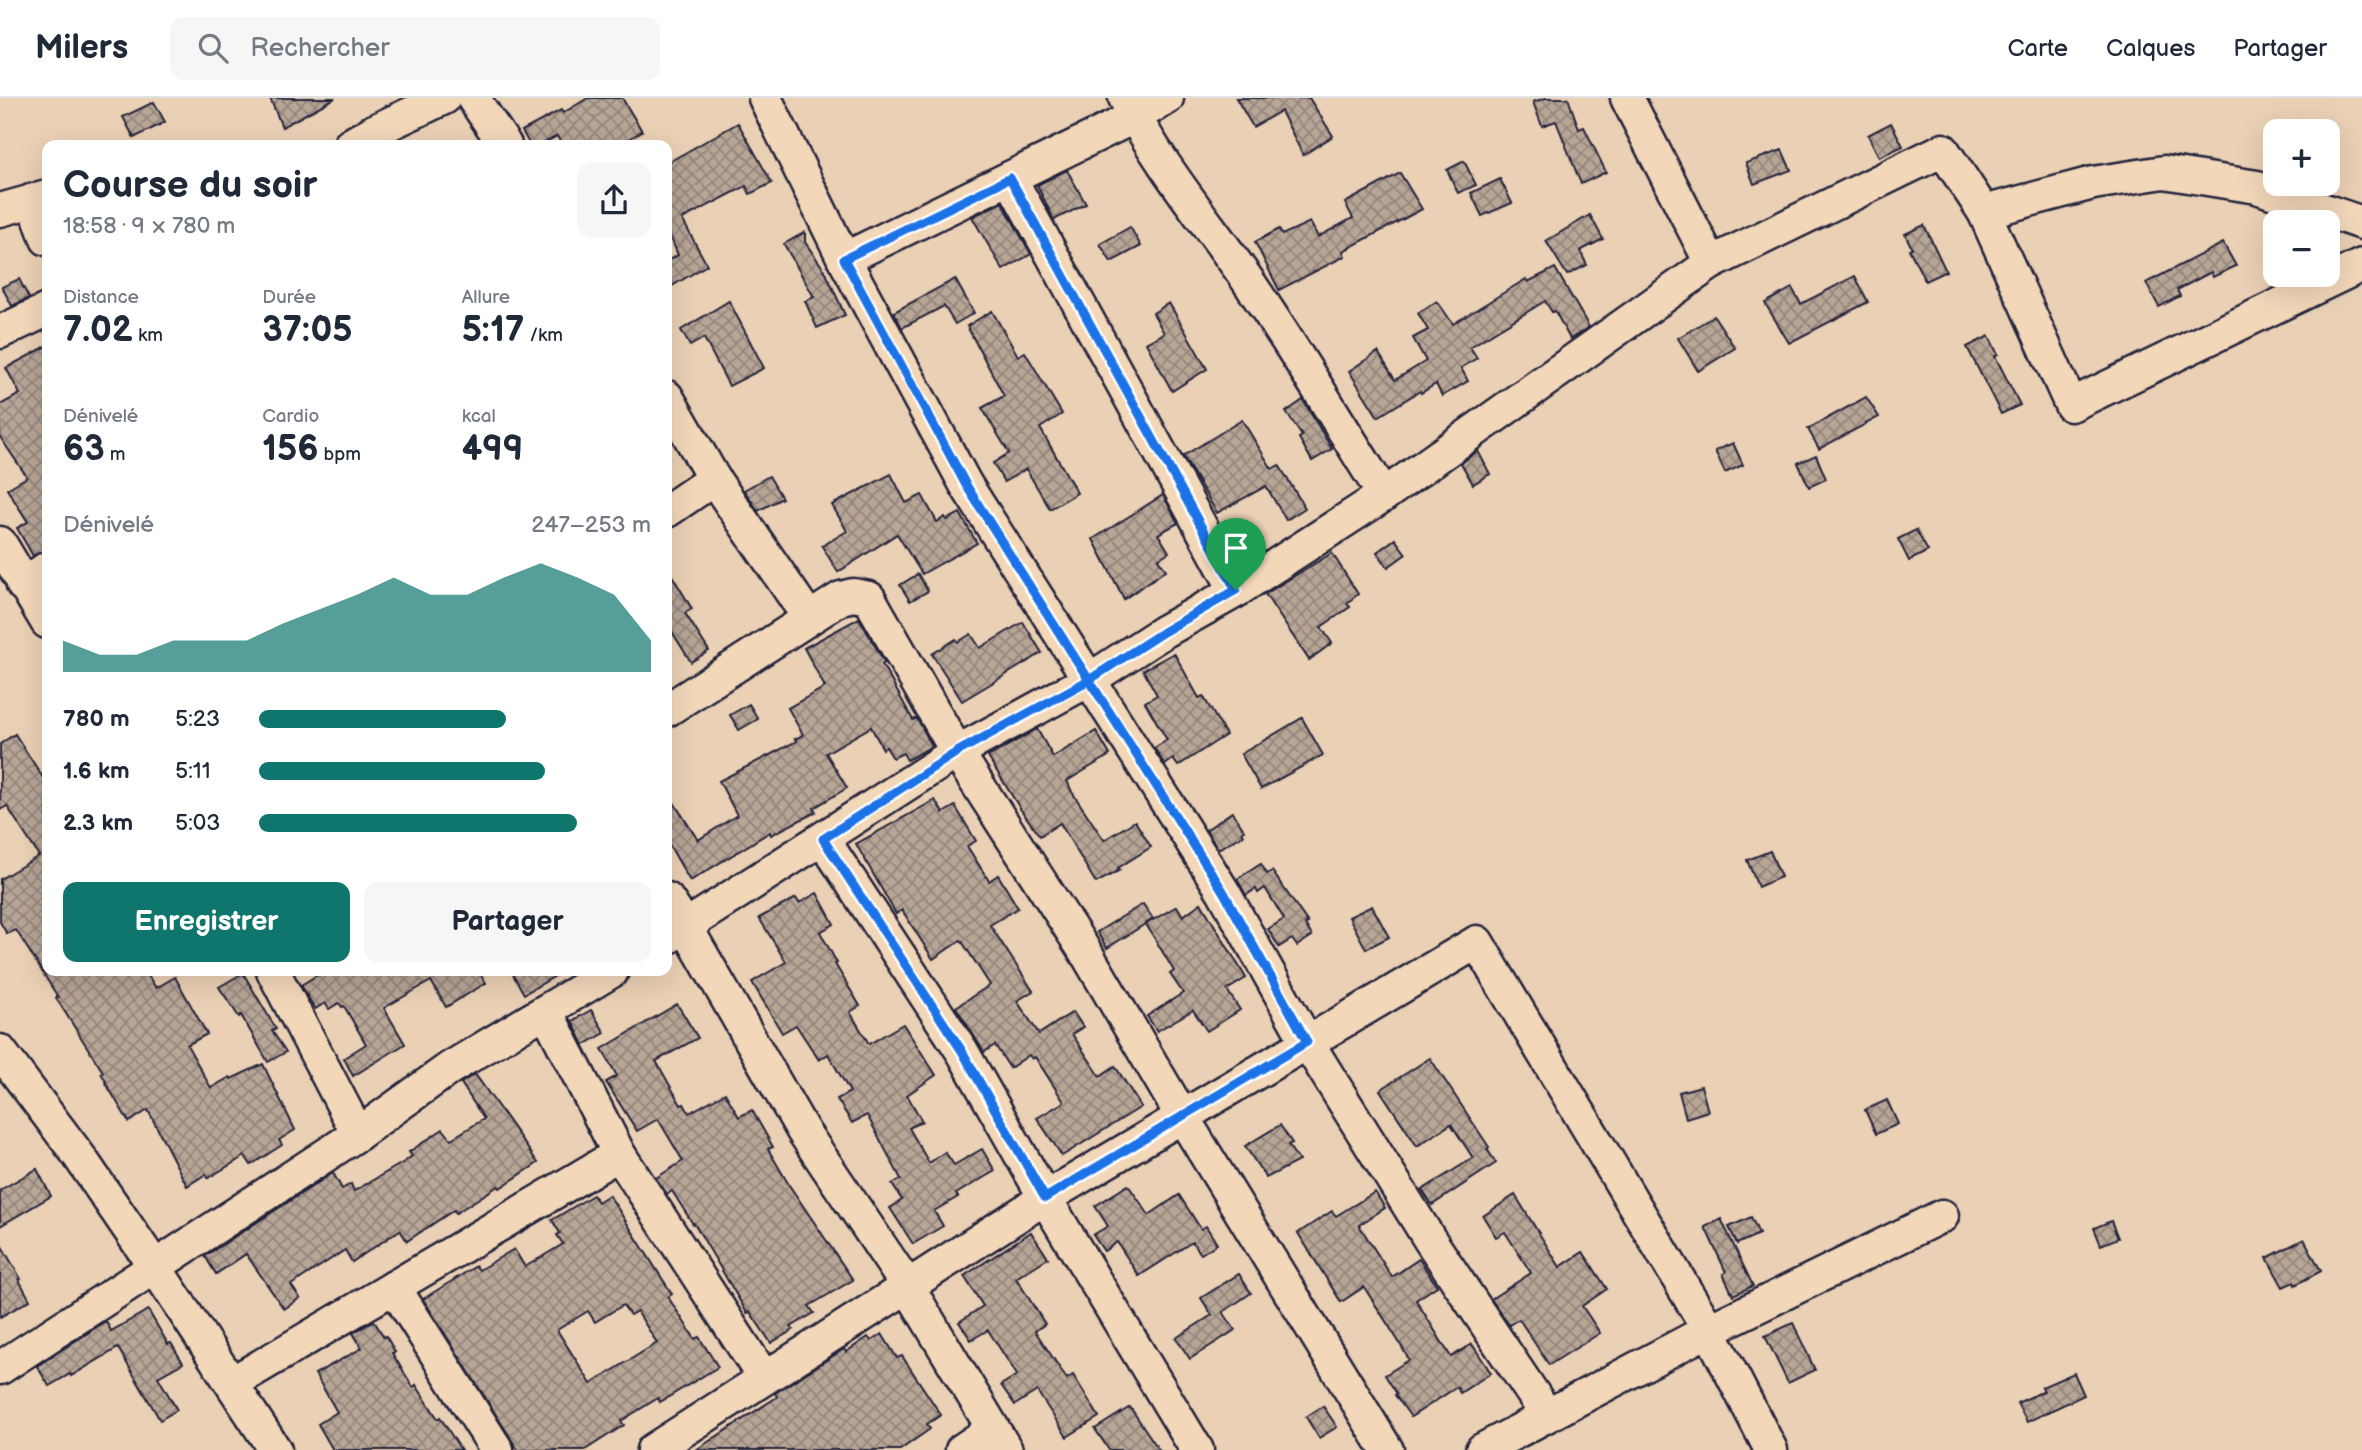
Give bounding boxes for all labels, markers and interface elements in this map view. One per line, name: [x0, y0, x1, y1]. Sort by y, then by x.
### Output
search box: [170, 17, 660, 80]
text: Milers: [35, 28, 128, 68]
icon: search: [194, 29, 232, 67]
text: Rechercher: [250, 33, 390, 64]
text: Carte: [2008, 34, 2068, 63]
text: Calques: [2106, 34, 2195, 63]
text: Partager: [2233, 34, 2327, 63]
map controls: [2263, 119, 2340, 287]
button: +: [2263, 119, 2340, 196]
text: Course du soir: [63, 163, 318, 208]
button: share: [577, 163, 651, 237]
button: −: [2263, 210, 2340, 287]
text: 18:58 · 9 × 780 m: [63, 212, 235, 240]
text: Distance: [63, 286, 139, 309]
text: Durée: [262, 286, 316, 309]
text: Allure: [462, 286, 510, 309]
text: 7.02: [63, 309, 133, 352]
text: 37:05: [262, 309, 353, 352]
text: 5:17: [462, 309, 524, 352]
text: km: [133, 324, 163, 347]
text: /km: [524, 324, 563, 347]
text: Dénivelé: [63, 405, 138, 428]
text: Cardio: [262, 405, 319, 428]
text: kcal: [462, 405, 496, 428]
text: 63: [63, 428, 105, 471]
text: 156: [262, 428, 318, 471]
text: 499: [462, 428, 523, 471]
text: m: [105, 443, 126, 466]
text: bpm: [318, 443, 361, 466]
text: Dénivelé: [63, 511, 154, 539]
text: 247–253 m: [531, 511, 651, 539]
pin: [1206, 518, 1266, 590]
icon: arrive: [1217, 529, 1255, 567]
text: 780 m: [63, 705, 130, 733]
text: 5:23: [175, 705, 220, 733]
text: 1.6 km: [63, 757, 130, 785]
text: 5:11: [175, 757, 211, 785]
text: 2.3 km: [63, 809, 133, 837]
text: 5:03: [175, 809, 221, 837]
button: Enregistrer: [63, 882, 350, 962]
button: Partager: [364, 882, 651, 962]

